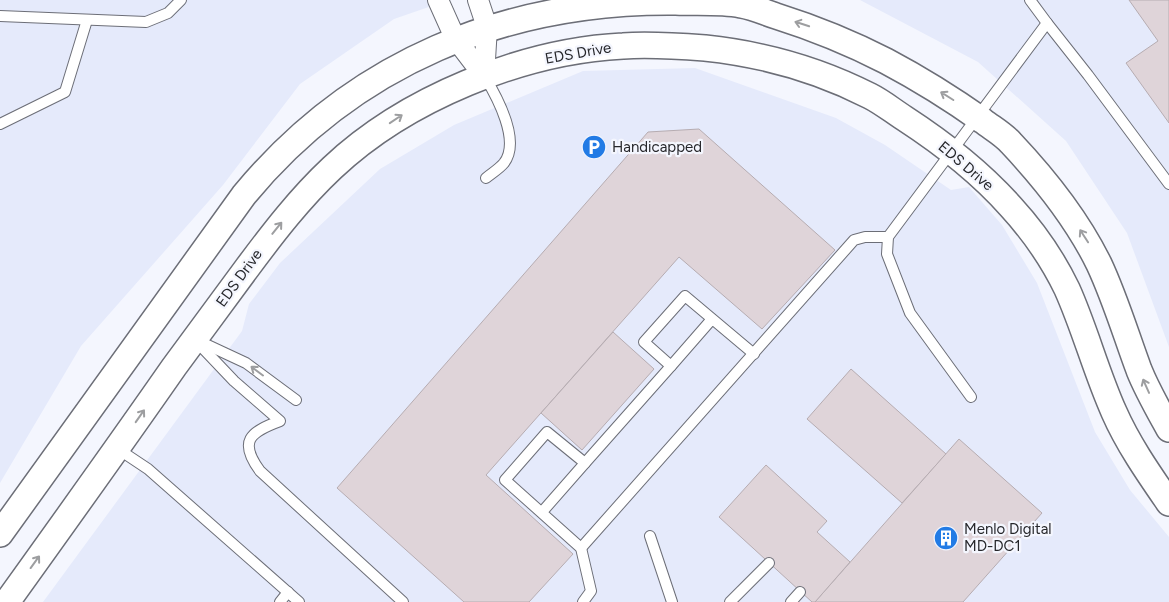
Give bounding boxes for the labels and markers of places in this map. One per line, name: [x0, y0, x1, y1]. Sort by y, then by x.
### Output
parking icon: Handicapped: [581, 134, 607, 160]
place label: Handicapped: [612, 138, 702, 156]
place label: Menlo Digital MD-DC1: [964, 520, 1052, 555]
building icon: Menlo Digital MD-DC1: [933, 525, 959, 551]

